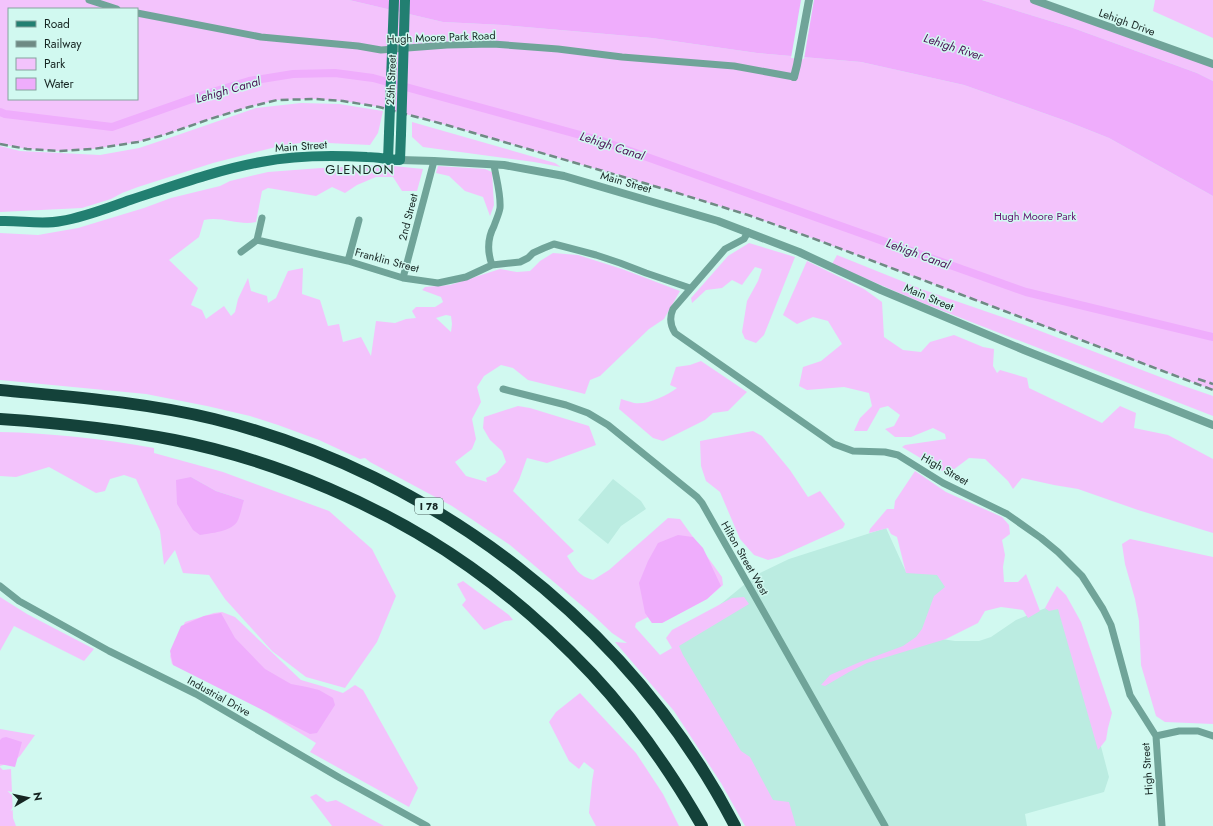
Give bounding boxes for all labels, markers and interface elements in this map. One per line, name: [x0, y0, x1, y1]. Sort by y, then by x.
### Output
street label: Lehigh Drive: [1097, 4, 1158, 40]
legend: [8, 8, 138, 100]
text: Road: [44, 15, 70, 33]
street label: Hugh Moore Park Road: [386, 27, 496, 47]
water label: Lehigh River: [921, 29, 986, 65]
text: Railway: [44, 35, 82, 53]
street label: 25th Street: [382, 54, 400, 105]
text: Park: [44, 55, 66, 73]
water label: Lehigh Canal: [193, 72, 264, 108]
text: Water: [44, 75, 75, 93]
water label: Lehigh Canal: [577, 127, 648, 165]
street label: Main Street: [274, 136, 328, 156]
district label: GLENDON: [325, 160, 395, 179]
street label: Main Street: [599, 167, 654, 197]
street label: 2nd Street: [394, 192, 422, 242]
park label: Hugh Moore Park: [994, 208, 1076, 224]
water label: Lehigh Canal: [884, 234, 954, 274]
street label: Franklin Street: [353, 244, 421, 276]
street label: Main Street: [902, 279, 957, 315]
street label: High Street: [918, 449, 972, 489]
road number: I 78: [415, 498, 443, 514]
street label: Hilton Street West: [717, 518, 773, 598]
street label: Industrial Drive: [185, 672, 254, 720]
street label: High Street: [1137, 742, 1157, 796]
north arrow: [8, 778, 48, 818]
text: N: [29, 791, 46, 802]

